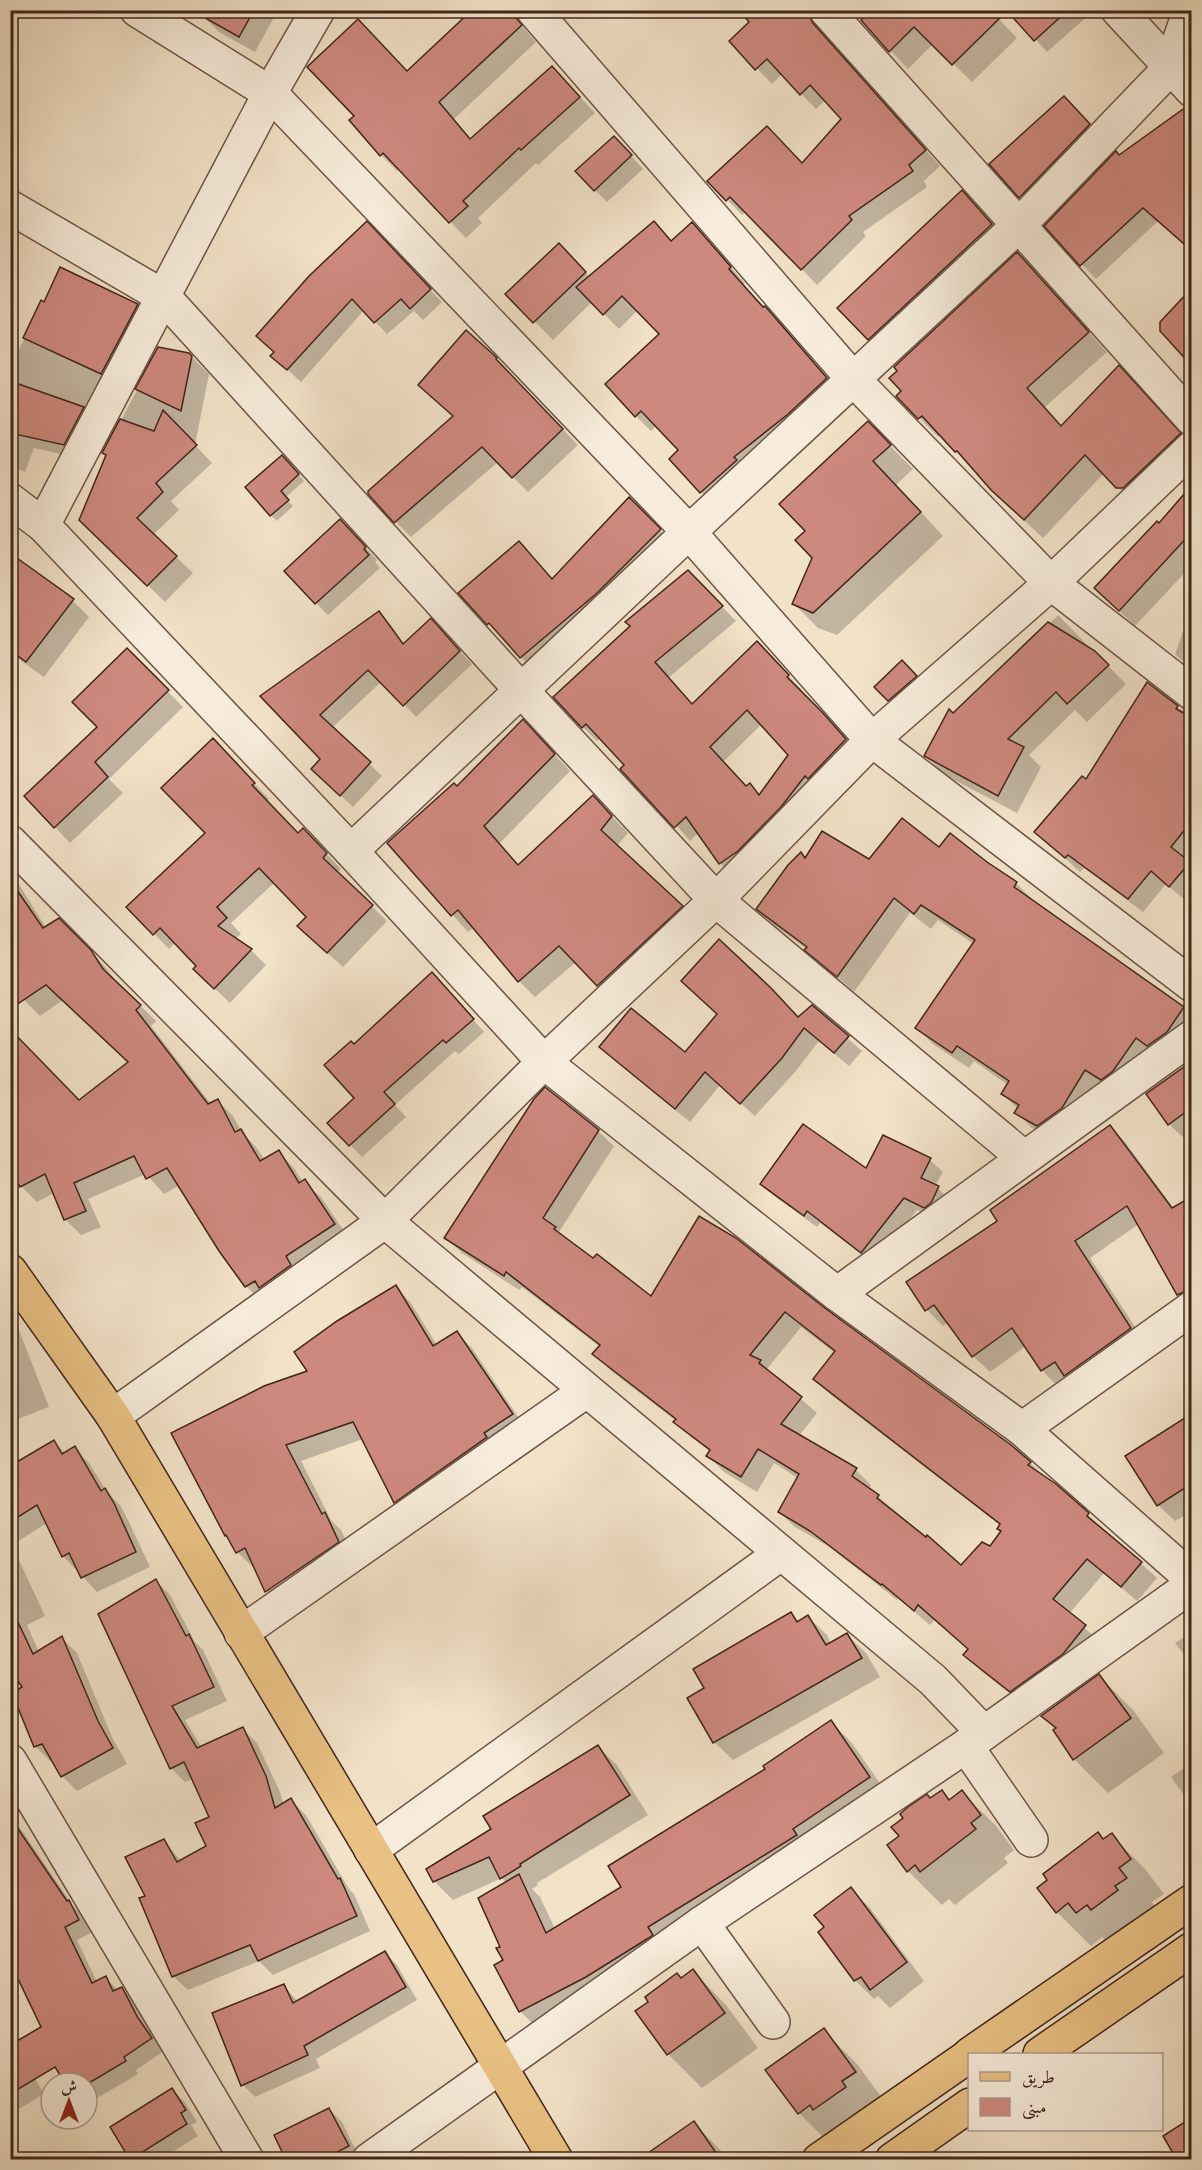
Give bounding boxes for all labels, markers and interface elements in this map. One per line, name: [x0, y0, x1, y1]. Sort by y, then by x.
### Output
legend: [968, 2053, 1163, 2131]
text: طريق: [1022, 2066, 1055, 2089]
north arrow: [39, 2071, 99, 2131]
text: ش: [61, 2076, 77, 2096]
text: مبنى: [1022, 2096, 1047, 2120]

